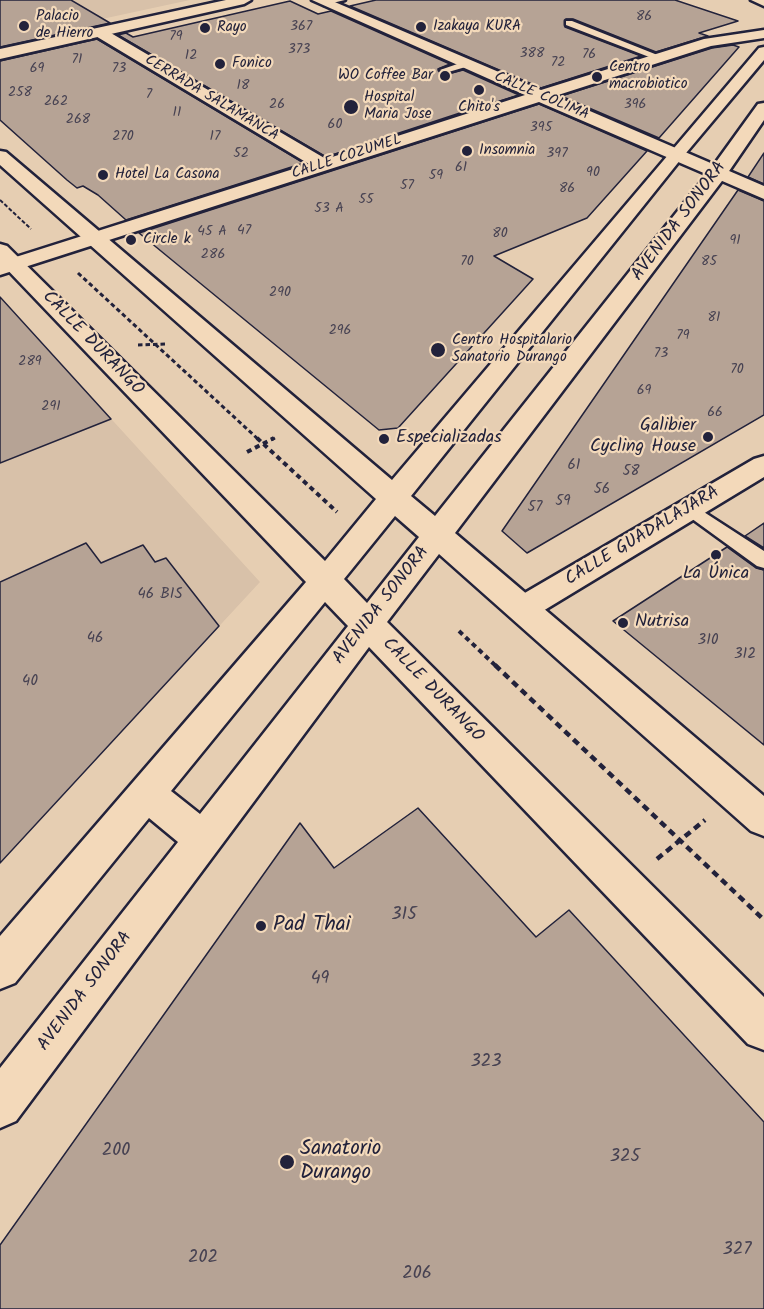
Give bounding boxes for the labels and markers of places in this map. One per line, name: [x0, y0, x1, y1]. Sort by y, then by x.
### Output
place label: Palacio de Hierro: [36, 8, 93, 43]
place label: Izakaya KURA: [433, 18, 521, 36]
marker: Palacio de Hierro: [17, 19, 31, 33]
place label: Rayo: [217, 19, 247, 37]
marker: Izakaya KURA: [414, 20, 428, 34]
marker: Rayo: [198, 21, 212, 35]
place label: Fonico: [232, 55, 272, 73]
marker: Fonico: [213, 57, 227, 71]
place label: Centro macrobiotico: [609, 59, 687, 94]
place label: WO Coffee Bar: [338, 67, 433, 85]
marker: WO Coffee Bar: [438, 69, 452, 83]
marker: Centro macrobiotico: [590, 70, 604, 84]
marker: Chito's: [472, 83, 486, 97]
place label: Hospital Maria Jose: [364, 89, 431, 124]
marker: Hospital Maria Jose: [342, 98, 360, 116]
place label: Chito's: [458, 99, 500, 117]
place label: Insomnia: [479, 142, 535, 160]
marker: Insomnia: [460, 144, 474, 158]
place label: Hotel La Casona: [115, 166, 220, 184]
marker: Hotel La Casona: [96, 168, 110, 182]
place label: Circle k: [143, 231, 191, 249]
marker: Circle k: [124, 233, 138, 247]
place label: Centro Hospitalario Sanatorio Durango: [452, 332, 572, 367]
marker: Centro Hospitalario Sanatorio Durango: [429, 341, 447, 359]
place label: Galibier Cycling House: [590, 416, 696, 458]
place label: Especializadas: [396, 428, 502, 450]
marker: Galibier Cycling House: [701, 430, 715, 444]
marker: Especializadas: [377, 432, 391, 446]
marker: La Única: [709, 548, 723, 562]
place label: La Única: [683, 564, 749, 586]
place label: Nutrisa: [635, 612, 689, 634]
marker: Nutrisa: [616, 616, 630, 630]
place label: Pad Thai: [273, 913, 350, 939]
marker: Pad Thai: [254, 919, 268, 933]
place label: Sanatorio Durango: [300, 1137, 381, 1187]
marker: Sanatorio Durango: [278, 1153, 296, 1171]

